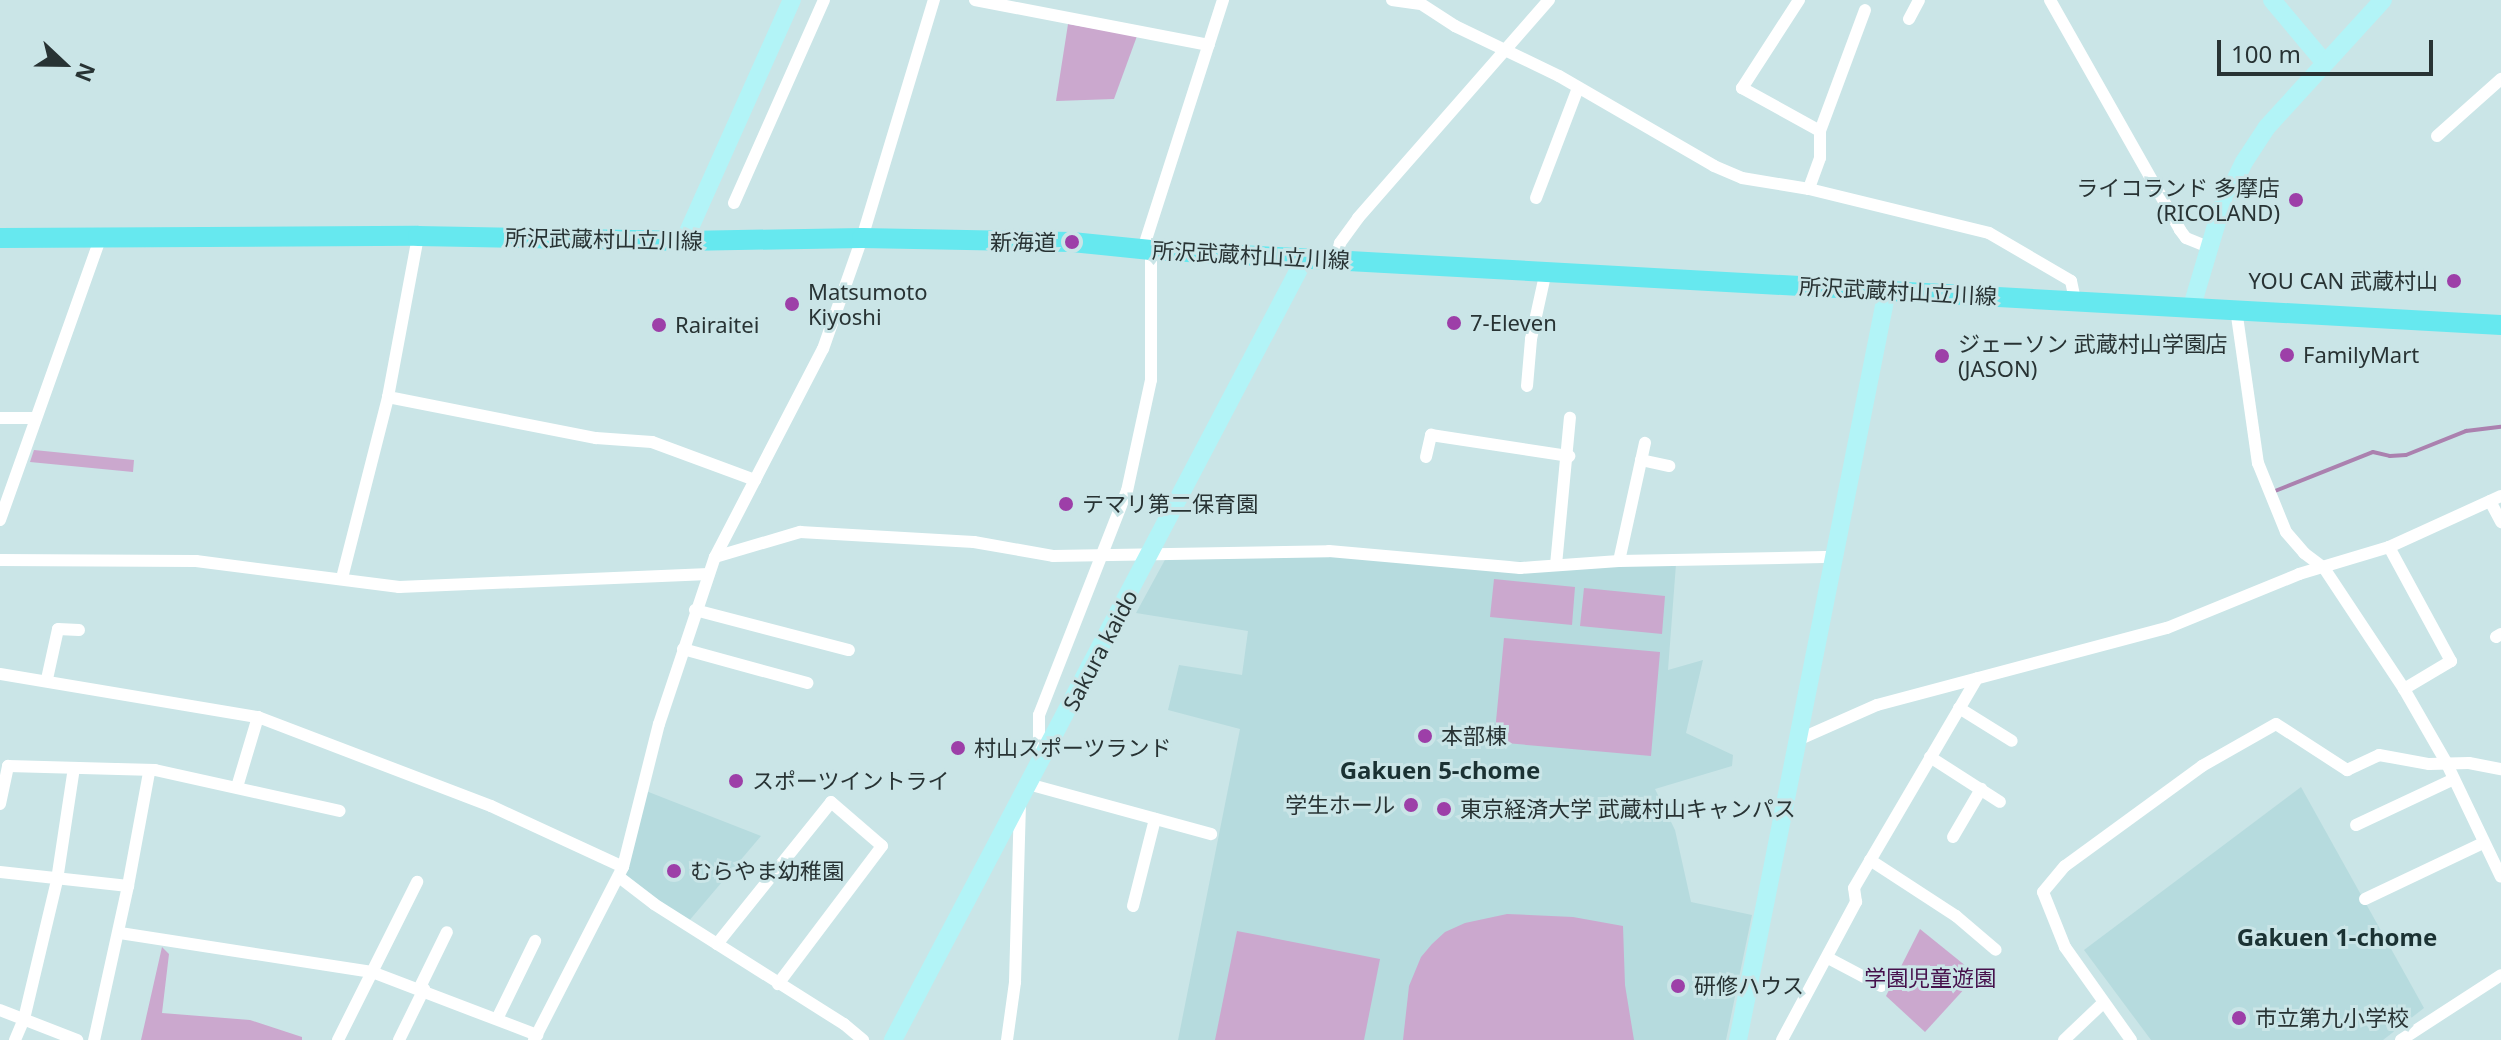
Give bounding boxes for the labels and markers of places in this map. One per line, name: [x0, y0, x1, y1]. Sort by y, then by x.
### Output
place label: ライコランド 多摩店 (RICOLAND): [2076, 174, 2280, 226]
marker: ライコランド 多摩店 (RICOLAND): [2287, 191, 2305, 209]
place label: 新海道: [990, 229, 1056, 255]
marker: 新海道: [1063, 233, 1081, 251]
place label: YOU CAN 武蔵村山: [2249, 268, 2438, 294]
marker: YOU CAN 武蔵村山: [2445, 272, 2463, 290]
place label: Matsumoto Kiyoshi: [808, 278, 928, 330]
marker: Matsumoto Kiyoshi: [783, 295, 801, 313]
place label: 7-Eleven: [1470, 310, 1557, 336]
place label: Rairaitei: [675, 312, 759, 338]
marker: 7-Eleven: [1445, 314, 1463, 332]
marker: Rairaitei: [650, 316, 668, 334]
place label: ジェーソン 武蔵村山学園店 (JASON): [1958, 330, 2228, 382]
place label: FamilyMart: [2303, 342, 2419, 368]
marker: FamilyMart: [2278, 346, 2296, 364]
marker: ジェーソン 武蔵村山学園店 (JASON): [1933, 347, 1951, 365]
place label: テマリ第二保育園: [1082, 491, 1258, 517]
marker: テマリ第二保育園: [1057, 495, 1075, 513]
place label: 本部棟: [1441, 723, 1507, 749]
marker: 本部棟: [1416, 727, 1434, 745]
place label: 村山スポーツランド: [974, 735, 1172, 761]
marker: 村山スポーツランド: [949, 739, 967, 757]
place label: スポーツイントライ: [752, 768, 950, 794]
marker: スポーツイントライ: [727, 772, 745, 790]
place label: 学生ホール: [1285, 792, 1395, 818]
marker: 学生ホール: [1402, 796, 1420, 814]
place label: 東京経済大学 武蔵村山キャンパス: [1460, 796, 1796, 822]
marker: 東京経済大学 武蔵村山キャンパス: [1435, 800, 1453, 818]
place label: むらやま幼稚園: [690, 858, 844, 884]
marker: むらやま幼稚園: [665, 862, 683, 880]
place label: 研修ハウス: [1694, 973, 1804, 999]
marker: 研修ハウス: [1669, 977, 1687, 995]
place label: 市立第九小学校: [2255, 1005, 2409, 1031]
marker: 市立第九小学校: [2230, 1009, 2248, 1027]

